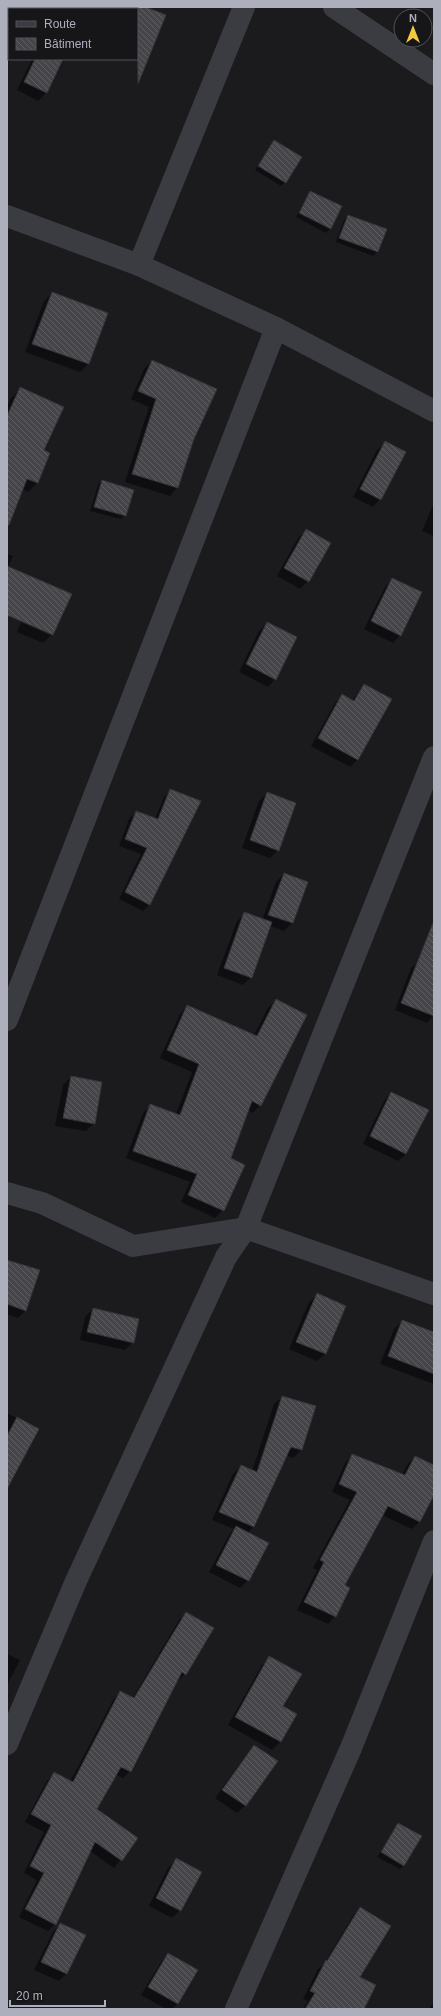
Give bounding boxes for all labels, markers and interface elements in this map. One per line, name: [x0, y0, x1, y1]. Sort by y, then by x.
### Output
legend: [8, 8, 138, 60]
north arrow: [393, 8, 433, 48]
text: N: [409, 12, 417, 24]
text: Route: [44, 17, 76, 31]
text: Bâtiment: [44, 37, 92, 51]
scale bar: [10, 1982, 105, 2008]
text: 20 m: [16, 1989, 43, 2003]

